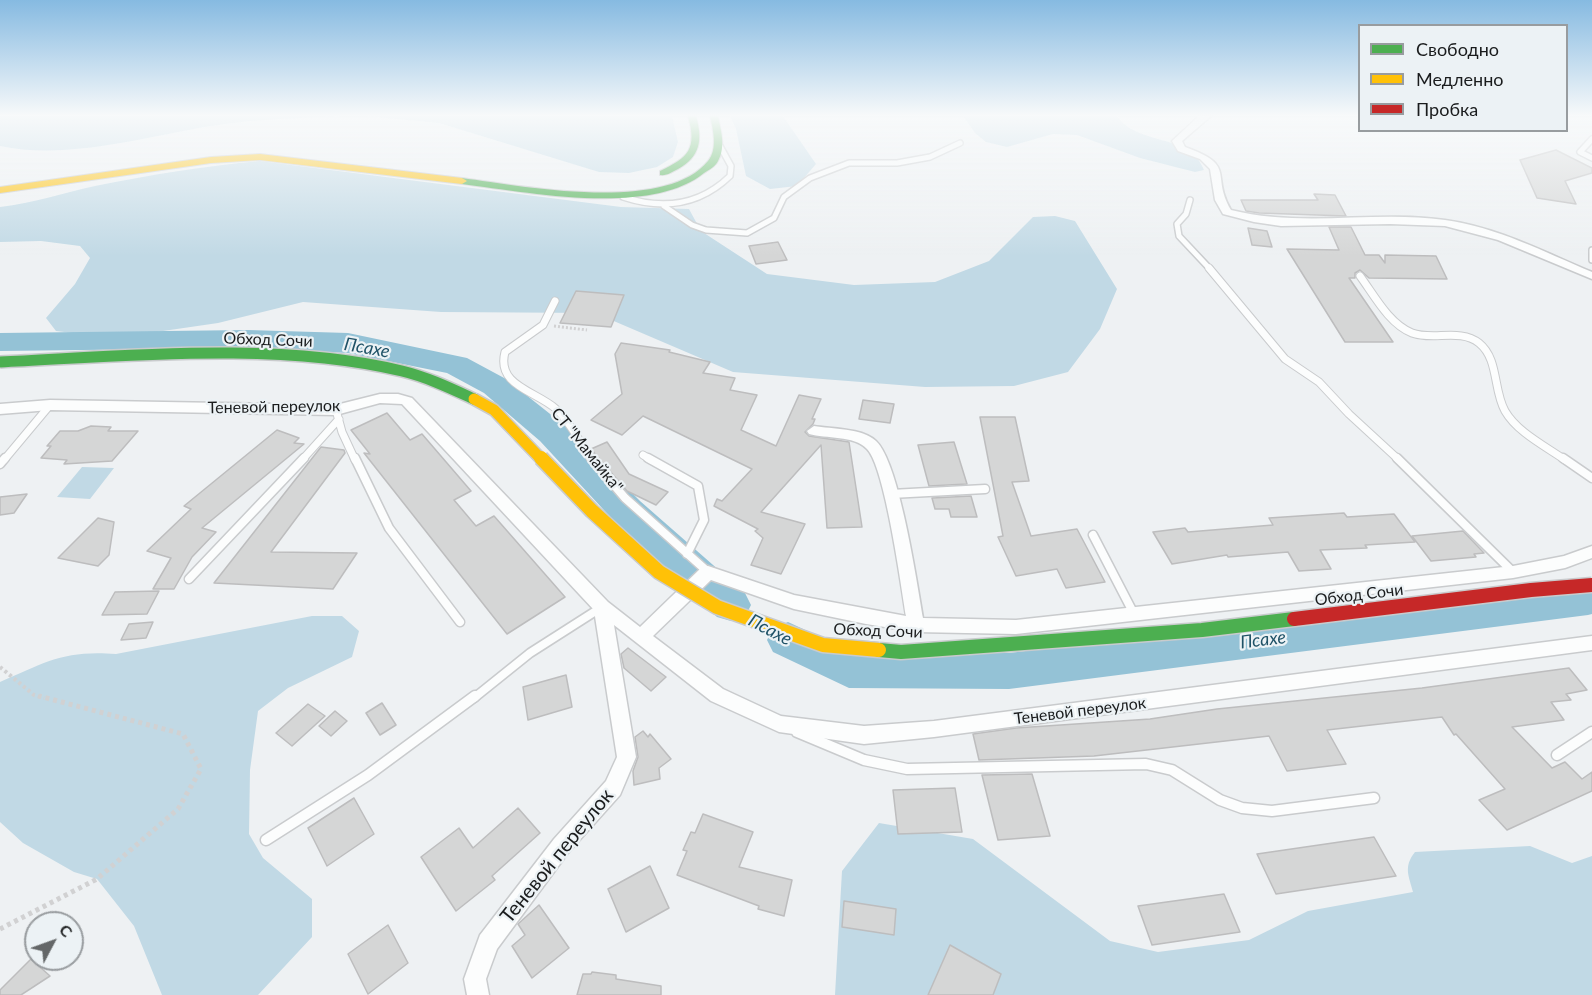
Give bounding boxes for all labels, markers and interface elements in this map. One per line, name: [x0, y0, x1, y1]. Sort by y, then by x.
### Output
legend: [1358, 24, 1568, 132]
text: Свободно: [1416, 38, 1499, 60]
text: Медленно: [1416, 68, 1504, 90]
text: Пробка: [1416, 98, 1478, 120]
street label: Обход Сочи: [223, 329, 313, 351]
water label: Псахе: [343, 333, 391, 363]
street label: Теневой переулок: [208, 396, 340, 418]
street label: СТ "Мамайка": [547, 404, 627, 496]
street label: Обход Сочи: [1314, 580, 1404, 610]
water label: Псахе: [745, 610, 795, 650]
street label: Обход Сочи: [833, 620, 923, 642]
water label: Псахе: [1239, 626, 1287, 654]
street label: Теневой переулок: [1013, 693, 1147, 729]
street label: Теневой переулок: [496, 784, 618, 928]
north arrow: [24, 911, 84, 971]
text: С: [56, 920, 77, 940]

